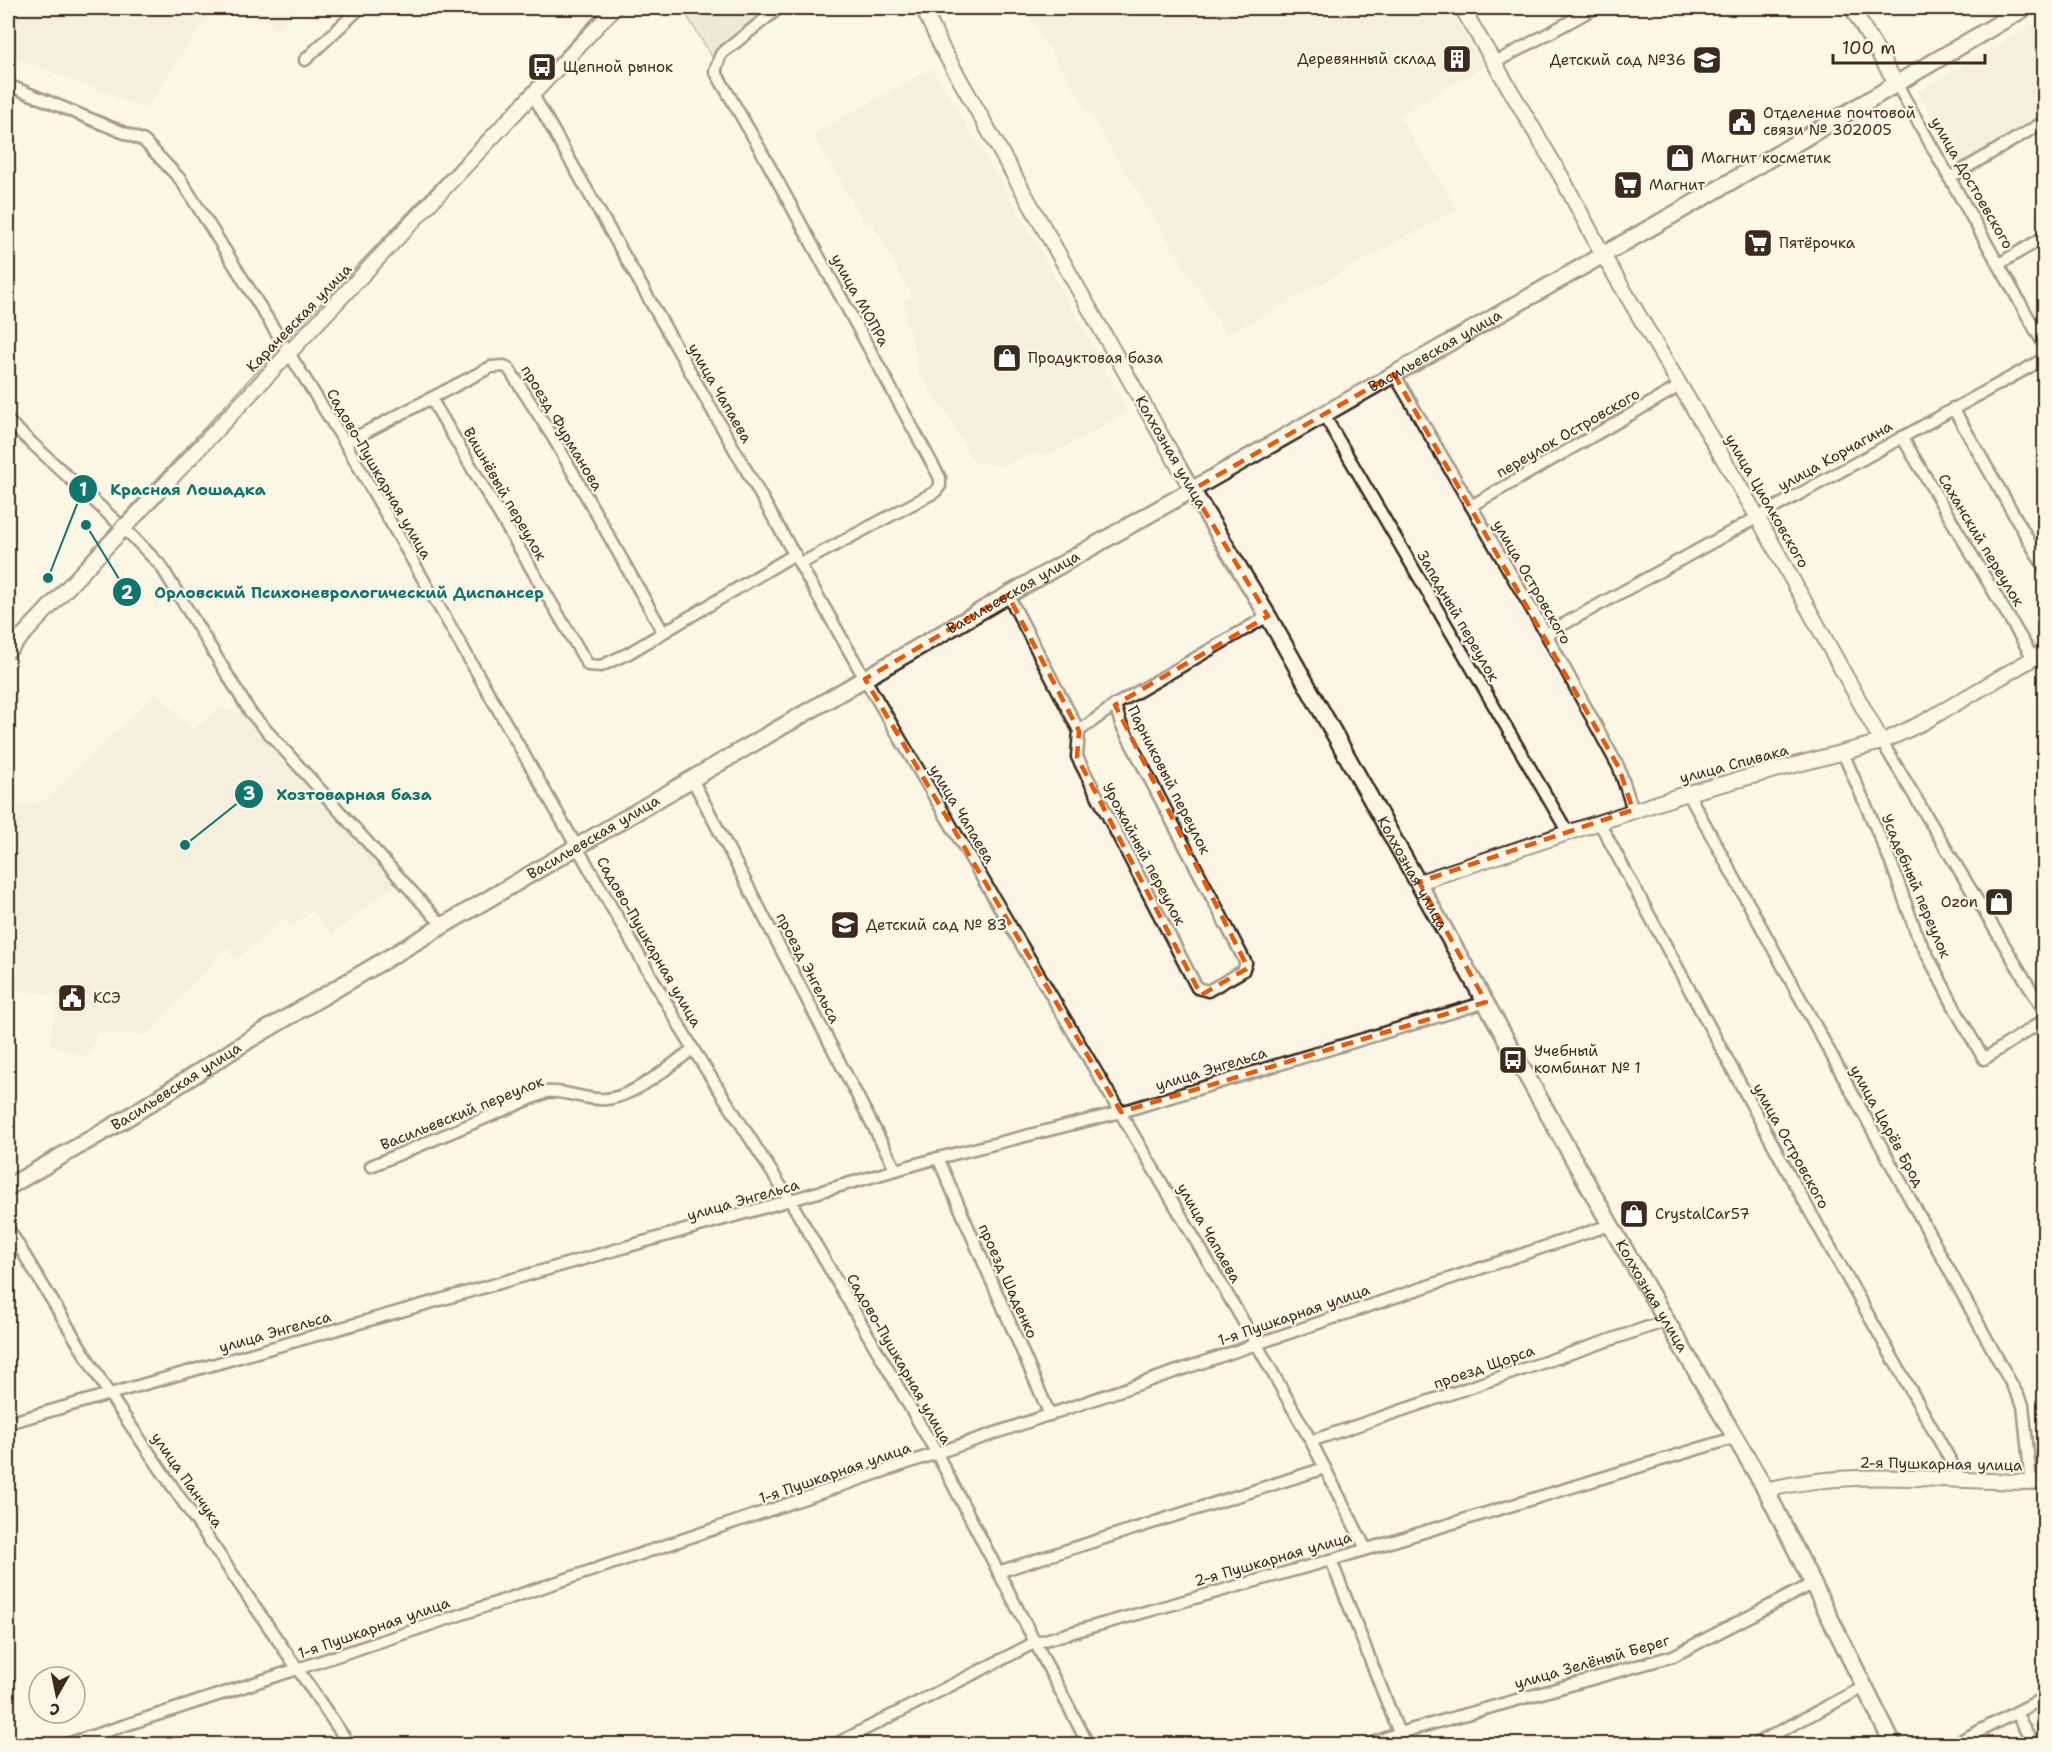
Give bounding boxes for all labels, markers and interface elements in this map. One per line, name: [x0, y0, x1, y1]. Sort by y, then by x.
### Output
scale bar: [1833, 27, 1984, 65]
text: 100 m: [1842, 36, 1896, 60]
building icon: Деревянный склад: [1441, 43, 1473, 75]
school or university icon: Детский сад №36: [1691, 44, 1723, 76]
place label: Деревянный склад: [1297, 49, 1436, 69]
place label: Детский сад №36: [1550, 50, 1686, 70]
bus stop icon: Щепной рынок: [526, 51, 558, 83]
place label: Щепной рынок: [563, 57, 673, 77]
place label: Отделение почтовой связи № 302005: [1763, 103, 1916, 140]
public building icon: Отделение почтовой связи № 302005: [1726, 106, 1758, 138]
street label: улица Достоевского: [1926, 113, 2018, 253]
shop icon: Магнит косметик: [1664, 142, 1696, 174]
place label: Магнит косметик: [1701, 148, 1831, 168]
supermarket icon: Магнит: [1612, 169, 1644, 201]
place label: Магнит: [1649, 175, 1705, 195]
supermarket icon: Пятёрочка: [1742, 227, 1774, 259]
place label: Пятёрочка: [1779, 233, 1856, 253]
street label: улица МОПРа: [826, 250, 894, 350]
street label: Карачевская улица: [242, 259, 356, 377]
street label: Васильевская улица: [1365, 305, 1506, 397]
street label: улица Чапаева: [683, 339, 757, 447]
shop icon: Продуктовая база: [991, 342, 1023, 374]
place label: Продуктовая база: [1028, 348, 1164, 368]
street label: проезд Фурманова: [517, 361, 608, 495]
street label: переулок Островского: [1492, 384, 1644, 482]
street label: Садово-Пушкарная улица: [322, 385, 436, 563]
street label: Колхозная улица: [1131, 392, 1212, 513]
street label: улица Корчагина: [1774, 416, 1896, 496]
street label: Вишнёвый переулок: [459, 424, 551, 564]
street label: улица Циолковского: [1720, 430, 1814, 572]
street label: Саханский переулок: [1933, 470, 2029, 610]
callout: Красная Лошадка: [68, 472, 278, 506]
text: 1: [79, 478, 87, 502]
text: Красная Лошадка: [110, 479, 266, 500]
street label: улица Островского: [1488, 516, 1576, 648]
street label: Васильевская улица: [943, 546, 1084, 639]
street label: Западный переулок: [1412, 547, 1504, 685]
callout: Орловский Психоневрологический Диспансер: [112, 575, 556, 609]
text: 2: [121, 581, 134, 605]
text: Орловский Психоневрологический Диспансер: [154, 582, 544, 603]
street label: Парниковый переулок: [1123, 702, 1215, 858]
street label: улица Спивака: [1677, 740, 1791, 788]
street label: улица Чапаева: [925, 761, 1000, 868]
callout: Хозтоварная база: [234, 777, 443, 811]
street label: Урожайный переулок: [1098, 779, 1190, 929]
text: 3: [243, 782, 255, 806]
text: Хозтоварная база: [276, 784, 432, 805]
street label: Васильевская улица: [523, 790, 664, 884]
street label: Усадебный переулок: [1877, 811, 1955, 961]
street label: Колхозная улица: [1373, 813, 1453, 934]
street label: Садово-Пушкарная улица: [592, 853, 706, 1031]
shop icon: Ozon: [1983, 886, 2015, 918]
place label: Ozon: [1941, 892, 1978, 912]
street label: проезд Энгельса: [771, 909, 845, 1027]
school or university icon: Детский сад № 83: [829, 909, 861, 941]
place label: Детский сад № 83: [866, 915, 1007, 935]
public building icon: КСЭ: [56, 982, 88, 1014]
place label: КСЭ: [93, 988, 121, 1008]
street label: Васильевская улица: [107, 1037, 246, 1135]
place label: Учебный комбинат № 1: [1534, 1041, 1641, 1078]
street label: улица Энгельса: [1153, 1042, 1270, 1095]
bus stop icon: Учебный комбинат № 1: [1497, 1044, 1529, 1076]
street label: улица Царёв Брод: [1845, 1061, 1929, 1191]
street label: Васильевский переулок: [377, 1071, 547, 1155]
street label: улица Островского: [1748, 1080, 1834, 1212]
street label: улица Энгельса: [685, 1174, 802, 1226]
street label: улица Чапаева: [1172, 1179, 1246, 1287]
shop icon: CrystalCar57: [1618, 1198, 1650, 1230]
place label: CrystalCar57: [1655, 1204, 1750, 1224]
street label: проезд Шаденко: [974, 1221, 1042, 1341]
street label: Колхозная улица: [1611, 1236, 1693, 1356]
street label: Садово-Пушкарная улица: [842, 1270, 956, 1448]
street label: 1-я Пушкарная улица: [1215, 1279, 1373, 1350]
street label: улица Энгельса: [217, 1306, 334, 1358]
street label: проезд Щорса: [1431, 1340, 1538, 1394]
street label: улица Панчука: [147, 1428, 228, 1532]
street label: 1-я Пушкарная улица: [756, 1437, 914, 1508]
street label: 2-я Пушкарная улица: [1859, 1453, 2023, 1475]
street label: 2-я Пушкарная улица: [1192, 1527, 1355, 1591]
street label: 1-я Пушкарная улица: [295, 1592, 453, 1663]
street label: улица Зелёный Берег: [1512, 1630, 1672, 1694]
north arrow: [27, 1665, 87, 1725]
text: С: [48, 1698, 61, 1720]

